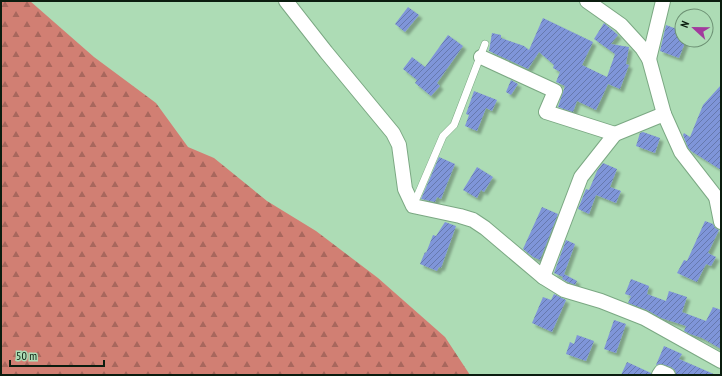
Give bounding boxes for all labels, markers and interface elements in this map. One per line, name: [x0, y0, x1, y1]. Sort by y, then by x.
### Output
north arrow: [674, 8, 714, 48]
text: N: [677, 19, 692, 30]
scale bar: [10, 342, 104, 368]
text: 50 m: [16, 348, 37, 363]

